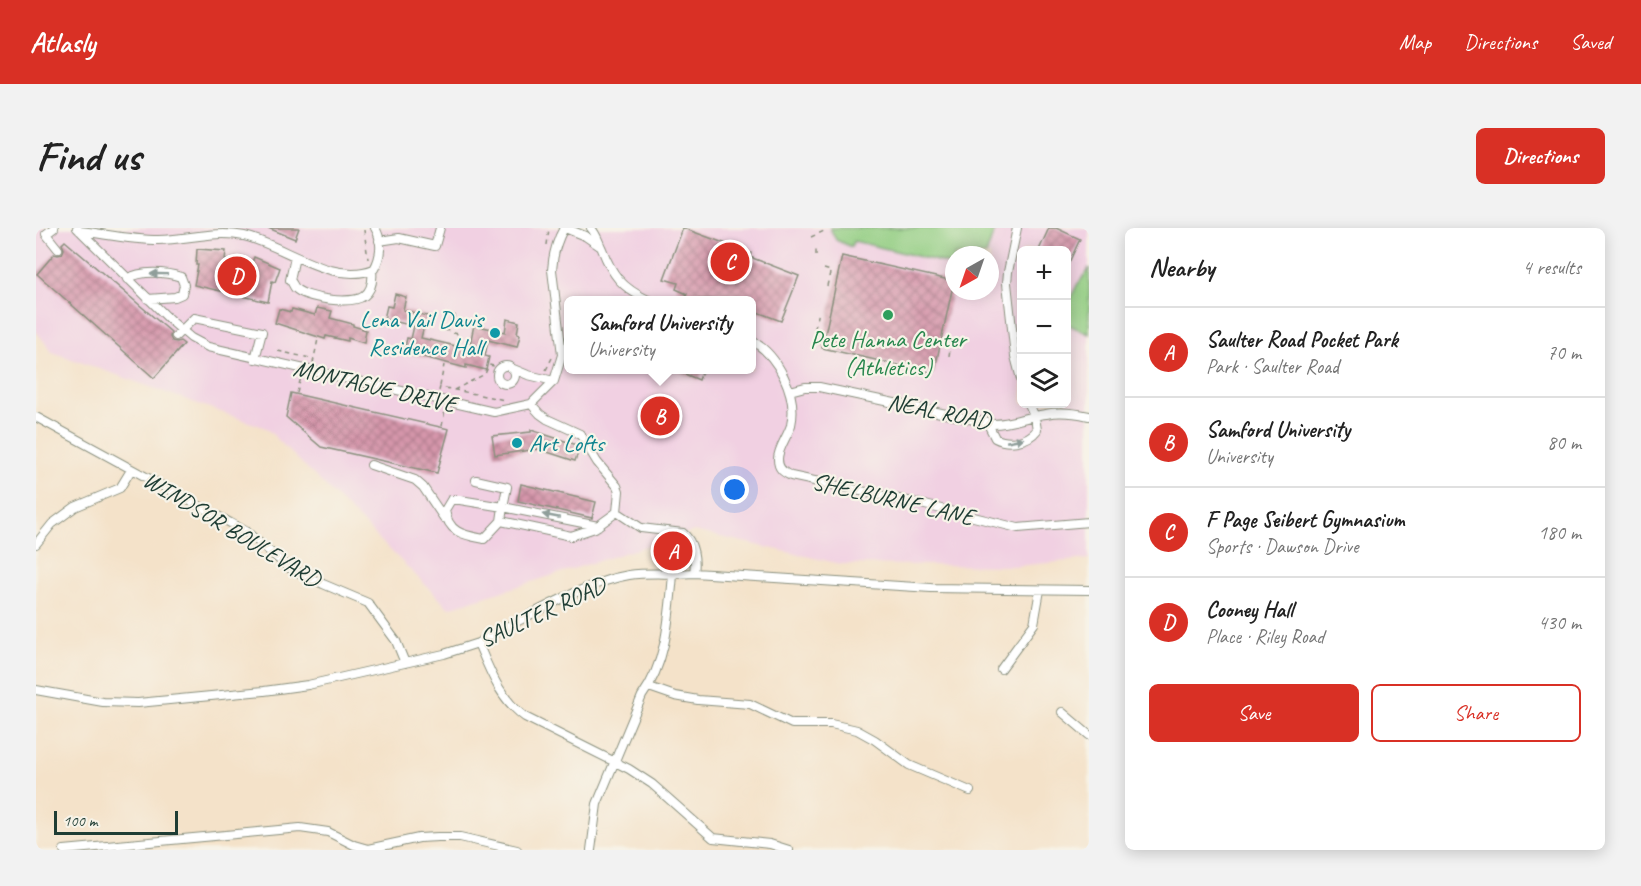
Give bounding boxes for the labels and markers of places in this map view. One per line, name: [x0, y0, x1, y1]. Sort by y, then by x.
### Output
pin: C: [710, 240, 750, 285]
pin: D: [218, 254, 256, 298]
place label: Lena Vail Davis Residence Hall: [360, 304, 487, 362]
marker: Pete Hanna Center (Athletics): [881, 308, 895, 322]
place label: Pete Hanna Center (Athletics): [810, 324, 968, 382]
marker: Lena Vail Davis Residence Hall: [488, 326, 502, 340]
pin: B: [640, 394, 680, 438]
place label: Art Lofts: [529, 428, 606, 458]
marker: Art Lofts: [510, 436, 524, 450]
pin: A: [654, 528, 692, 574]

